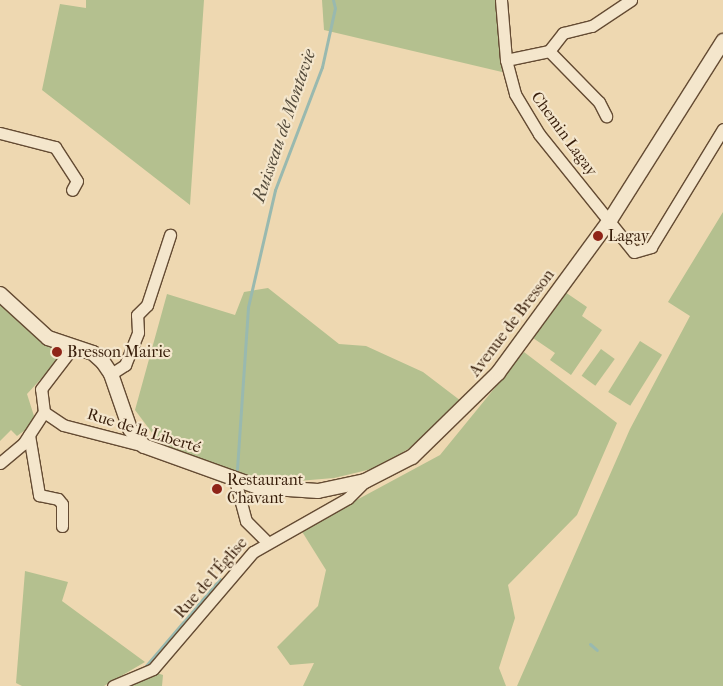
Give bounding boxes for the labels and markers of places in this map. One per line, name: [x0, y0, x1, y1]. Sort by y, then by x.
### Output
place label: Lagay: [608, 226, 649, 246]
marker: Lagay: [592, 230, 604, 242]
place label: Bresson Mairie: [67, 342, 171, 362]
marker: Bresson Mairie: [51, 346, 63, 358]
place label: Restaurant Chavant: [227, 470, 303, 508]
marker: Restaurant Chavant: [211, 483, 223, 495]

